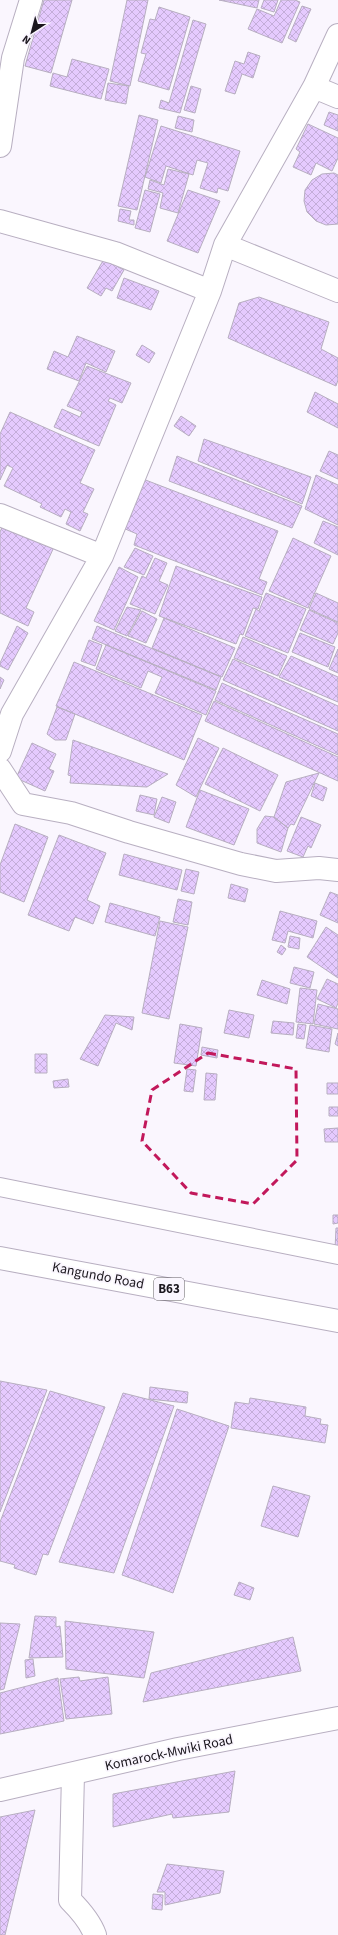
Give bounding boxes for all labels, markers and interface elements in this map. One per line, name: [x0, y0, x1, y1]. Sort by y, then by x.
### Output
north arrow: [12, 12, 52, 52]
text: N: [19, 31, 34, 48]
street label: Kangundo Road: [50, 1257, 146, 1295]
road number: B63: [154, 1278, 184, 1300]
street label: Komarock-Mwiki Road: [103, 1730, 235, 1776]

